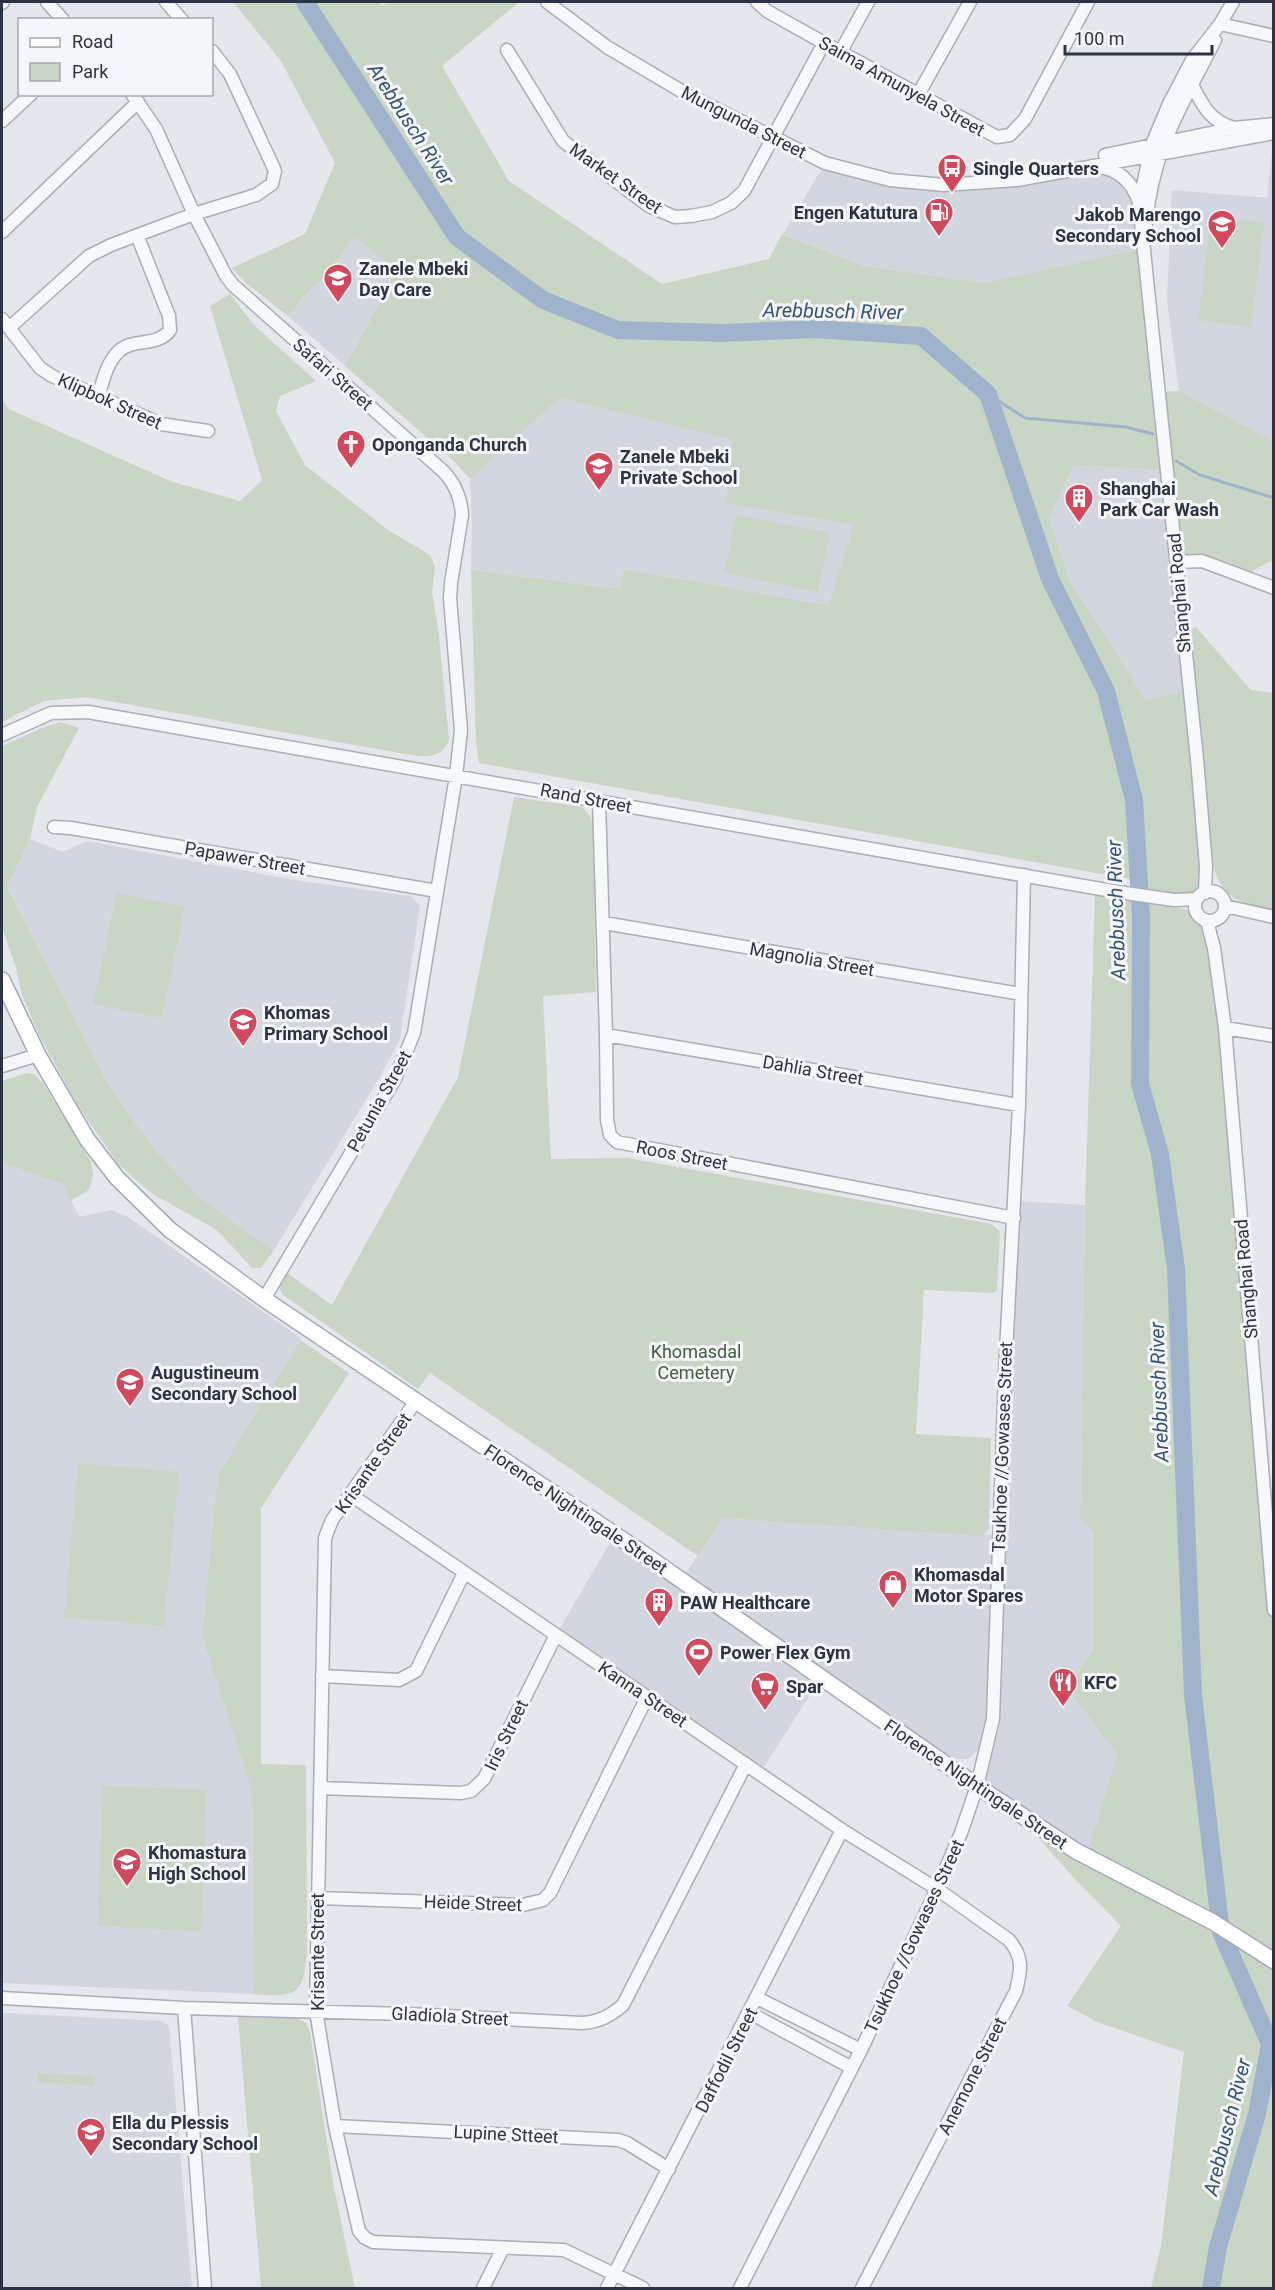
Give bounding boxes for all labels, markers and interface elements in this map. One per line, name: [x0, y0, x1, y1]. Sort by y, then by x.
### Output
legend: [18, 18, 213, 96]
scale bar: [1065, 18, 1212, 56]
text: 100 m: [1074, 28, 1125, 49]
text: Road: [72, 31, 113, 52]
street label: Saima Amunyela Street: [815, 32, 989, 140]
water label: Arebbusch River: [362, 58, 460, 191]
text: Park: [72, 61, 109, 82]
street label: Mungunda Street: [678, 81, 810, 163]
street label: Market Street: [566, 138, 666, 218]
bus stop icon: Single Quarters: [936, 152, 968, 194]
place label: Single Quarters: [973, 158, 1099, 179]
fuel station icon: Engen Katutura: [923, 196, 955, 238]
place label: Engen Katutura: [794, 202, 918, 223]
place label: Jakob Marengo Secondary School: [1055, 204, 1201, 246]
school or university icon: Jakob Marengo Secondary School: [1206, 208, 1238, 250]
place label: Zanele Mbeki Day Care: [359, 258, 468, 300]
school or university icon: Zanele Mbeki Day Care: [322, 262, 354, 304]
water label: Arebbusch River: [762, 298, 905, 324]
street label: Safari Street: [289, 334, 377, 414]
street label: Klipbok Street: [55, 369, 165, 433]
church icon: Oponganda Church: [335, 428, 367, 470]
place label: Oponganda Church: [372, 434, 527, 455]
place label: Zanele Mbeki Private School: [620, 446, 737, 488]
school or university icon: Zanele Mbeki Private School: [583, 450, 615, 492]
place label: Shanghai Park Car Wash: [1100, 478, 1219, 520]
building icon: Shanghai Park Car Wash: [1063, 482, 1095, 524]
street label: Shanghai Road: [1163, 532, 1195, 654]
street label: Rand Street: [538, 779, 634, 817]
street label: Papawer Street: [183, 837, 307, 879]
water label: Arebbusch River: [1102, 838, 1130, 982]
street label: Magnolia Street: [748, 938, 876, 980]
place label: Khomas Primary School: [264, 1002, 388, 1044]
school or university icon: Khomas Primary School: [227, 1006, 259, 1048]
street label: Petunia Street: [343, 1047, 416, 1155]
street label: Dahlia Street: [761, 1051, 865, 1089]
street label: Roos Street: [634, 1136, 730, 1174]
street label: Shanghai Road: [1230, 1218, 1262, 1340]
water label: Arebbusch River: [1145, 1320, 1173, 1464]
park label: Khomasdal Cemetery: [651, 1341, 741, 1383]
street label: Tsukhoe //Gowases Street: [988, 1341, 1016, 1553]
place label: Augustineum Secondary School: [151, 1362, 297, 1404]
school or university icon: Augustineum Secondary School: [114, 1366, 146, 1408]
street label: Krisante Street: [331, 1408, 416, 1517]
street label: Florence Nightingale Street: [480, 1440, 672, 1578]
place label: Khomasdal Motor Spares: [914, 1564, 1023, 1606]
shop icon: Khomasdal Motor Spares: [877, 1568, 909, 1610]
building icon: PAW Healthcare: [643, 1586, 675, 1628]
place label: PAW Healthcare: [680, 1592, 810, 1613]
sports icon: Power Flex Gym: [683, 1636, 715, 1678]
place label: Power Flex Gym: [720, 1642, 851, 1663]
street label: Kanna Street: [595, 1657, 692, 1731]
restaurant icon: KFC: [1047, 1666, 1079, 1708]
supermarket icon: Spar: [749, 1670, 781, 1712]
place label: KFC: [1084, 1672, 1117, 1693]
place label: Spar: [786, 1676, 824, 1697]
street label: Iris Street: [480, 1696, 532, 1774]
street label: Florence Nightingale Street: [880, 1715, 1072, 1853]
street label: Tsukhoe //Gowases Street: [860, 1836, 968, 2036]
place label: Khomastura High School: [148, 1842, 247, 1884]
school or university icon: Khomastura High School: [111, 1846, 143, 1888]
street label: Heide Street: [423, 1891, 523, 1915]
street label: Krisante Street: [307, 1893, 328, 2011]
street label: Gladiola Street: [391, 2002, 509, 2030]
street label: Daffodil Street: [690, 2004, 762, 2116]
street label: Anemone Street: [933, 2014, 1011, 2138]
water label: Arebbusch River: [1198, 2055, 1256, 2199]
place label: Ella du Plessis Secondary School: [112, 2112, 258, 2154]
school or university icon: Ella du Plessis Secondary School: [75, 2116, 107, 2158]
street label: Lupine Stteet: [453, 2121, 559, 2147]

